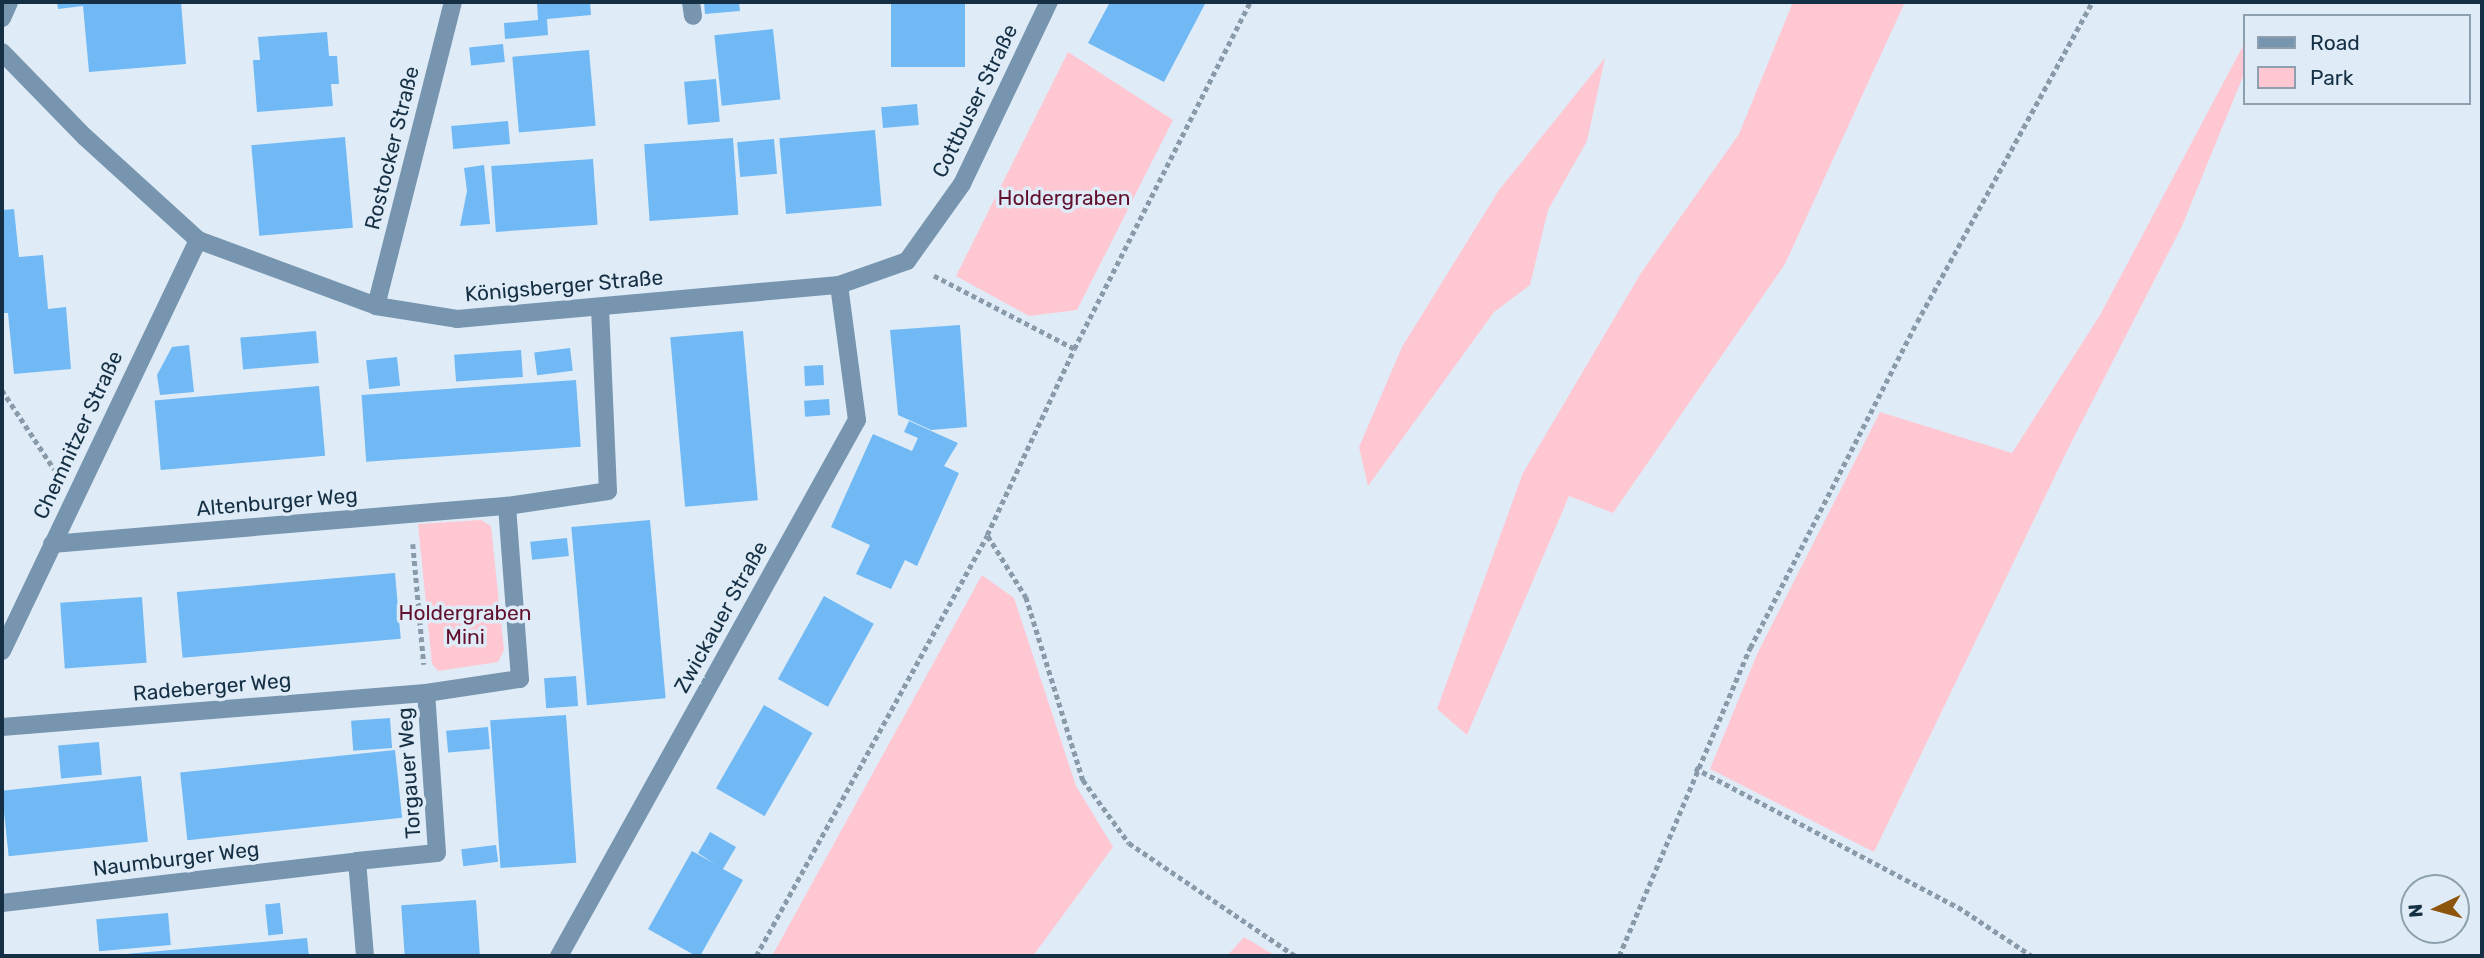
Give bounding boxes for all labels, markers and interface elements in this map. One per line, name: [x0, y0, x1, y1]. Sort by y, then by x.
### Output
legend: [2242, 14, 2470, 105]
street label: Cottbuser Straße: [927, 20, 1023, 182]
text: Road: [2310, 30, 2360, 55]
street label: Rostocker Straße: [359, 63, 425, 233]
text: Park: [2310, 65, 2354, 90]
park label: Holdergraben: [997, 185, 1131, 211]
street label: Königsberger Straße: [464, 265, 664, 307]
street label: Chemnitzer Straße: [28, 347, 128, 523]
street label: Altenburger Weg: [195, 482, 359, 522]
street label: Zwickauer Straße: [669, 536, 773, 698]
park label: Holdergraben Mini: [398, 600, 532, 650]
street label: Radeberger Weg: [131, 667, 293, 707]
street label: Torgauer Weg: [392, 706, 426, 840]
street label: Naumburger Weg: [91, 836, 261, 882]
north arrow: [2400, 874, 2470, 944]
text: N: [2404, 903, 2428, 919]

